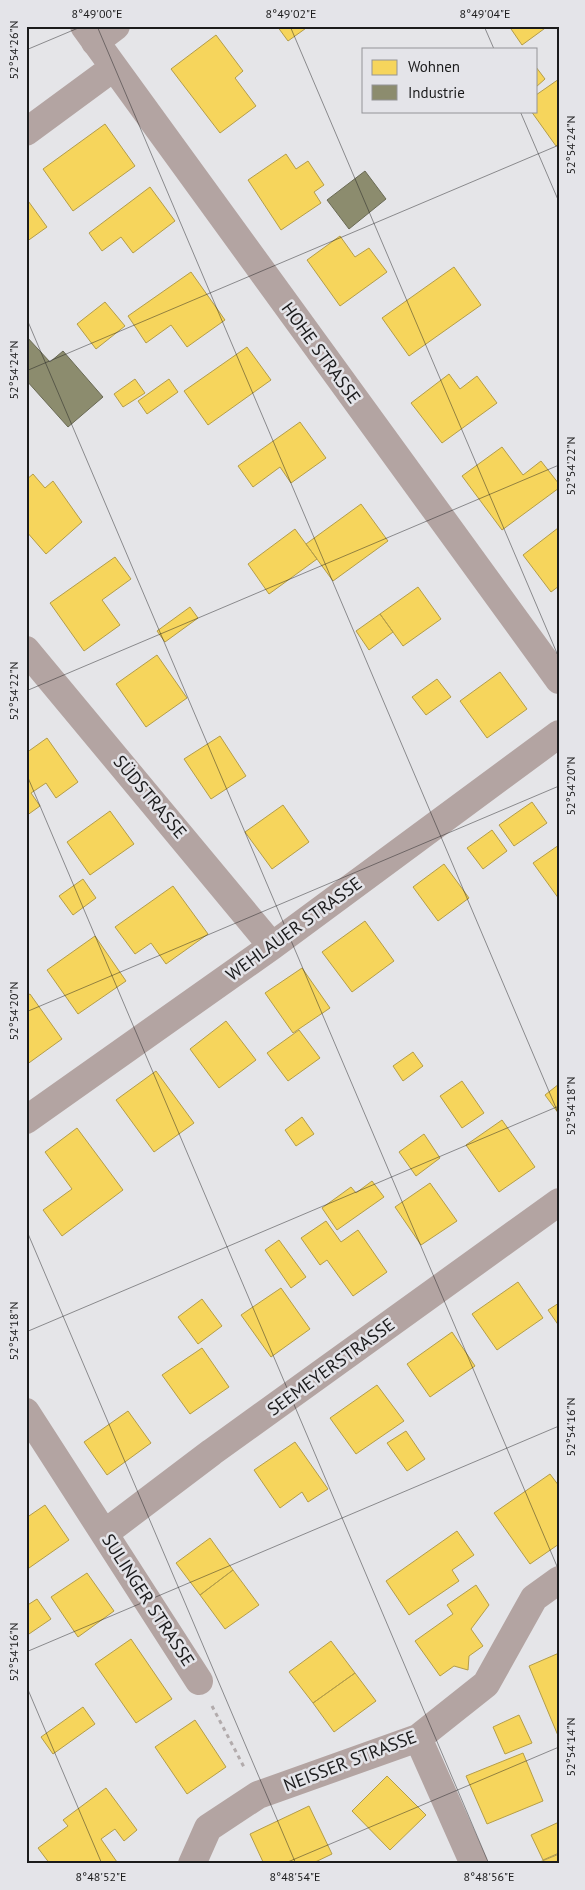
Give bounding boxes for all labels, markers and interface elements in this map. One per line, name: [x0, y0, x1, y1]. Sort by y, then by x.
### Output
text: 8°49'00"E: [72, 6, 122, 21]
text: 8°49'02"E: [266, 6, 316, 21]
text: 8°49'04"E: [460, 6, 510, 21]
text: 52°54'26"N: [6, 20, 21, 80]
legend: [362, 48, 538, 112]
text: Wohnen: [408, 57, 460, 76]
text: Industrie: [408, 83, 465, 102]
text: 52°54'24"N: [563, 115, 578, 175]
street label: HOHE STRASSE: [277, 297, 366, 408]
text: 52°54'24"N: [6, 340, 21, 400]
text: 52°54'22"N: [563, 436, 578, 496]
text: 52°54'22"N: [6, 661, 21, 721]
street label: SÜDSTRASSE: [109, 750, 192, 843]
text: 52°54'20"N: [563, 756, 578, 816]
street label: WEHLAUER STRASSE: [221, 872, 366, 986]
text: 52°54'20"N: [6, 981, 21, 1041]
text: 52°54'18"N: [563, 1076, 578, 1136]
text: 52°54'18"N: [6, 1301, 21, 1361]
street label: SEEMEYERSTRASSE: [262, 1313, 399, 1421]
text: 52°54'16"N: [563, 1397, 578, 1457]
street label: SULINGER STRASSE: [97, 1529, 200, 1670]
text: 52°54'16"N: [6, 1622, 21, 1682]
text: 52°54'14"N: [563, 1717, 578, 1777]
street label: NEISSER STRASSE: [280, 1725, 419, 1796]
text: 8°48'52"E: [76, 1869, 126, 1884]
text: 8°48'54"E: [270, 1869, 320, 1884]
text: 8°48'56"E: [464, 1869, 514, 1884]

